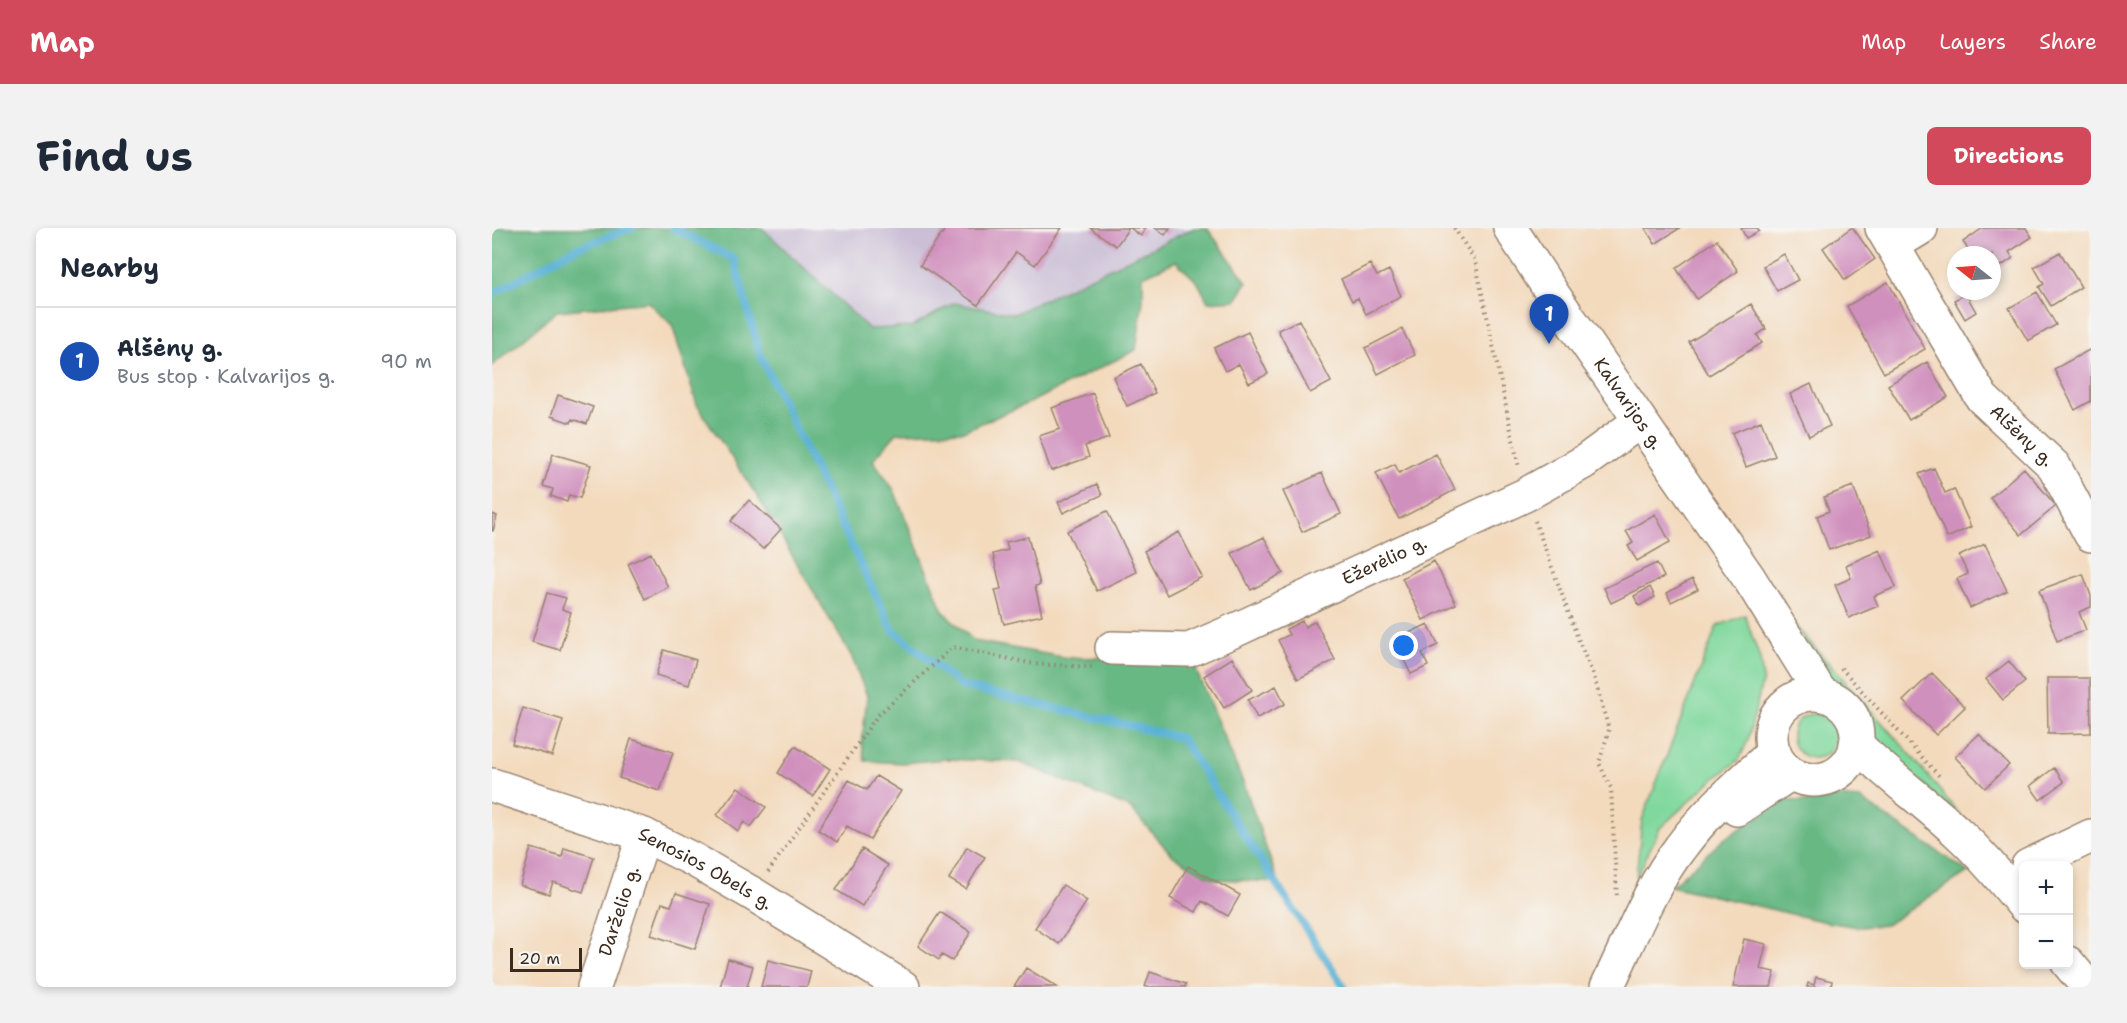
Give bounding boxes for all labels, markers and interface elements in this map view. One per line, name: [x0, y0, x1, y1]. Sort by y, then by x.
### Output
text: Map: [30, 23, 95, 61]
text: Map: [1861, 28, 1906, 56]
text: Layers: [1939, 28, 2006, 56]
text: Share: [2039, 28, 2097, 56]
button: Directions: [1927, 127, 2091, 185]
text: Find us: [36, 128, 193, 184]
north arrow: [1947, 246, 2001, 300]
text: Nearby: [60, 250, 159, 285]
pin: 1: [1530, 294, 1568, 344]
text: Alšėnų g.: [117, 334, 223, 363]
text: 1: [75, 348, 84, 374]
text: 90 m: [380, 348, 432, 374]
street label: Kalvarijos g.: [1588, 353, 1669, 454]
text: Bus stop · Kalvarijos g.: [117, 363, 335, 389]
street label: Alšėnų g.: [1985, 399, 2059, 472]
street label: Ežerėlio g.: [1338, 530, 1431, 591]
your location: [1389, 631, 1418, 660]
street label: Senosios Obels g.: [635, 822, 777, 915]
map controls: [2019, 861, 2073, 969]
button: +: [2019, 861, 2073, 915]
street label: Darželio g.: [593, 863, 645, 959]
button: −: [2019, 915, 2073, 969]
scale bar: [510, 945, 582, 972]
text: 20 m: [519, 948, 560, 969]

